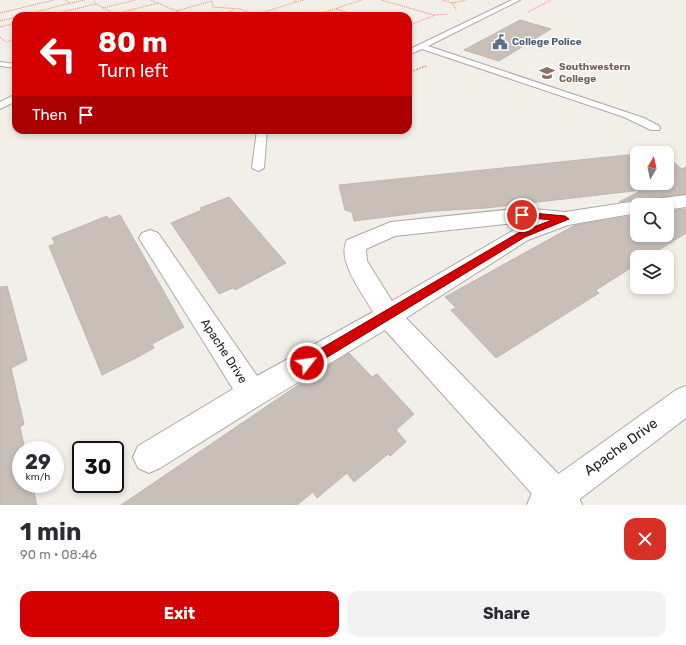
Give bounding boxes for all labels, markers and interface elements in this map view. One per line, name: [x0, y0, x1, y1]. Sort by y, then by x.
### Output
text: 80 m: [98, 26, 168, 59]
icon: left: [32, 28, 84, 80]
public building icon: College Police: [491, 33, 509, 51]
place label: College Police: [512, 36, 582, 48]
text: Turn left: [98, 60, 168, 82]
place label: Southwestern College: [559, 61, 630, 85]
school or university icon: Southwestern College: [538, 64, 556, 82]
icon: arrive: [75, 104, 97, 126]
text: Then: [32, 106, 67, 124]
north arrow: [630, 146, 674, 190]
map controls: [630, 146, 674, 294]
pin: [505, 198, 539, 232]
button: search: [630, 198, 674, 242]
icon: arrive: [511, 204, 533, 226]
button: layers: [630, 250, 674, 294]
street label: Apache Drive: [198, 316, 250, 386]
position arrow: [286, 342, 328, 384]
street label: Apache Drive: [581, 415, 661, 479]
speed limit sign: 30: [72, 441, 124, 493]
text: 29: [25, 450, 51, 474]
text: km/h: [26, 471, 50, 483]
text: 1 min: [20, 518, 81, 546]
button: close: [624, 518, 666, 560]
text: 90 m · 08:46: [20, 547, 97, 562]
button: Exit: [20, 591, 339, 637]
button: Share: [347, 591, 666, 637]

